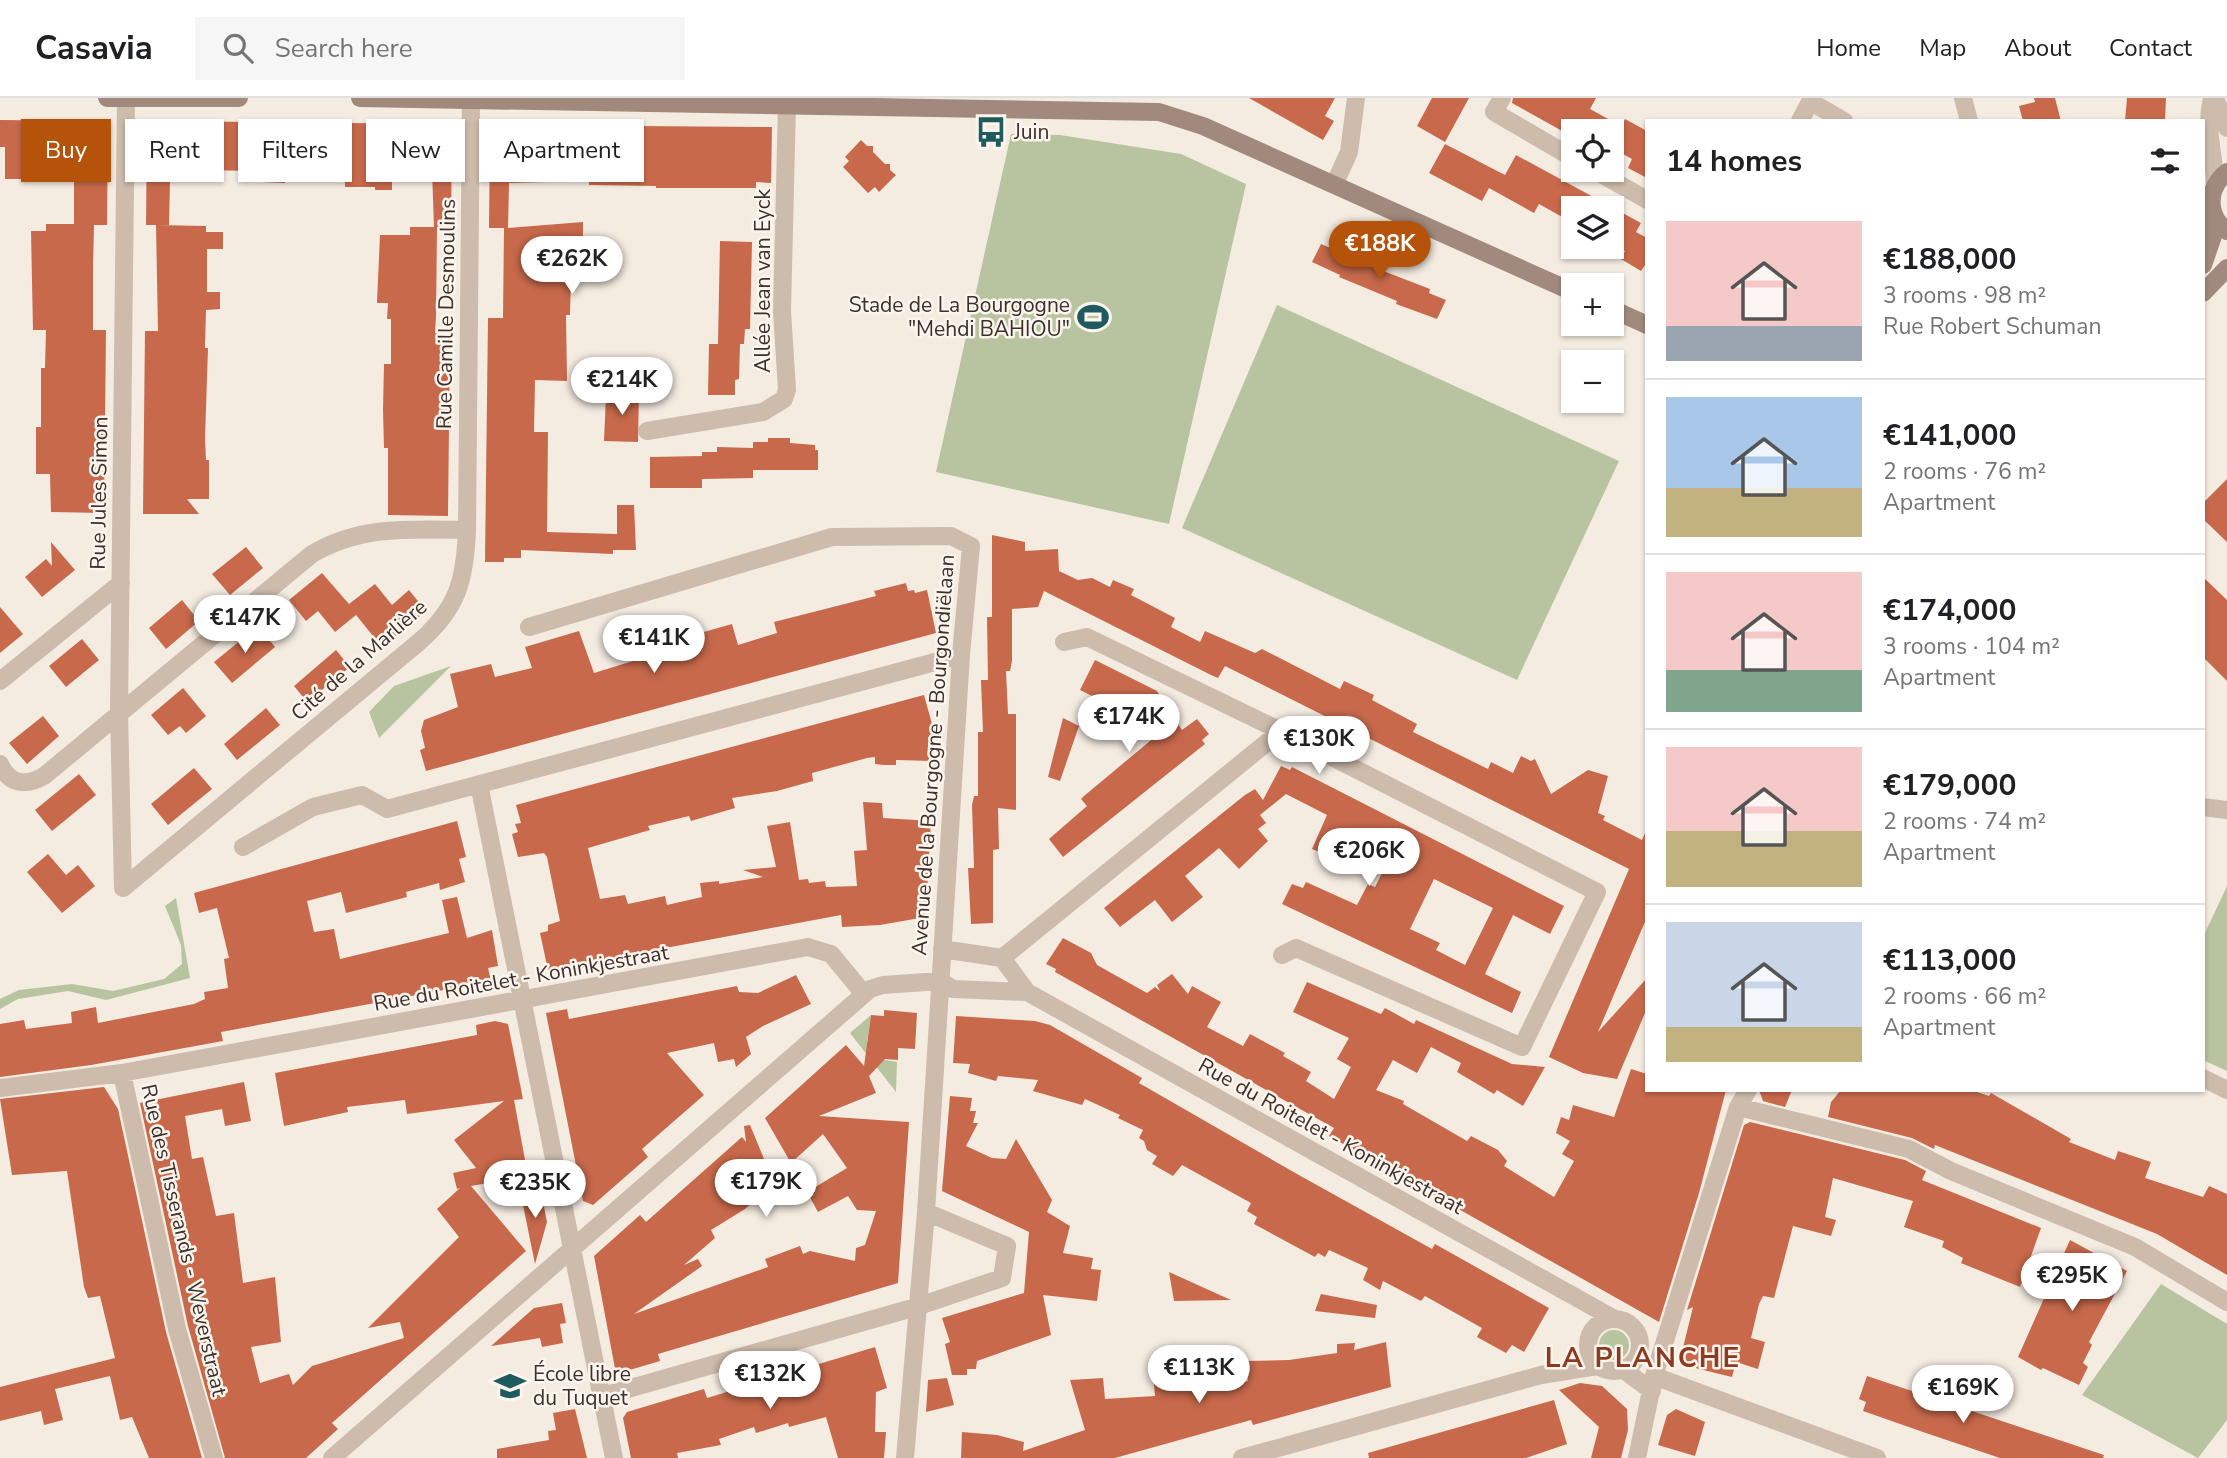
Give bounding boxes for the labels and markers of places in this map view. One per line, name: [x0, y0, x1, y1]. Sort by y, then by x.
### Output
bus stop icon: Juin: [974, 115, 1008, 149]
place label: Juin: [1013, 118, 1049, 146]
pin: €188K: [1331, 222, 1429, 281]
pin: €262K: [523, 236, 621, 296]
place label: Stade de La Bourgogne "Mehdi BAHIOU": [849, 291, 1070, 343]
sports icon: Stade de La Bourgogne "Mehdi BAHIOU": [1076, 300, 1110, 334]
pin: €214K: [573, 358, 671, 417]
pin: €147K: [196, 596, 294, 655]
pin: €141K: [605, 616, 703, 675]
pin: €174K: [1080, 694, 1178, 754]
pin: €130K: [1270, 716, 1368, 776]
pin: €206K: [1320, 828, 1418, 888]
pin: €235K: [486, 1160, 584, 1220]
pin: €179K: [717, 1160, 815, 1219]
pin: €295K: [2023, 1254, 2121, 1313]
pin: €113K: [1150, 1346, 1248, 1405]
pin: €132K: [721, 1352, 819, 1411]
place label: École libre du Tuquet: [533, 1360, 631, 1412]
pin: €169K: [1914, 1366, 2012, 1425]
school or university icon: École libre du Tuquet: [493, 1369, 527, 1403]

